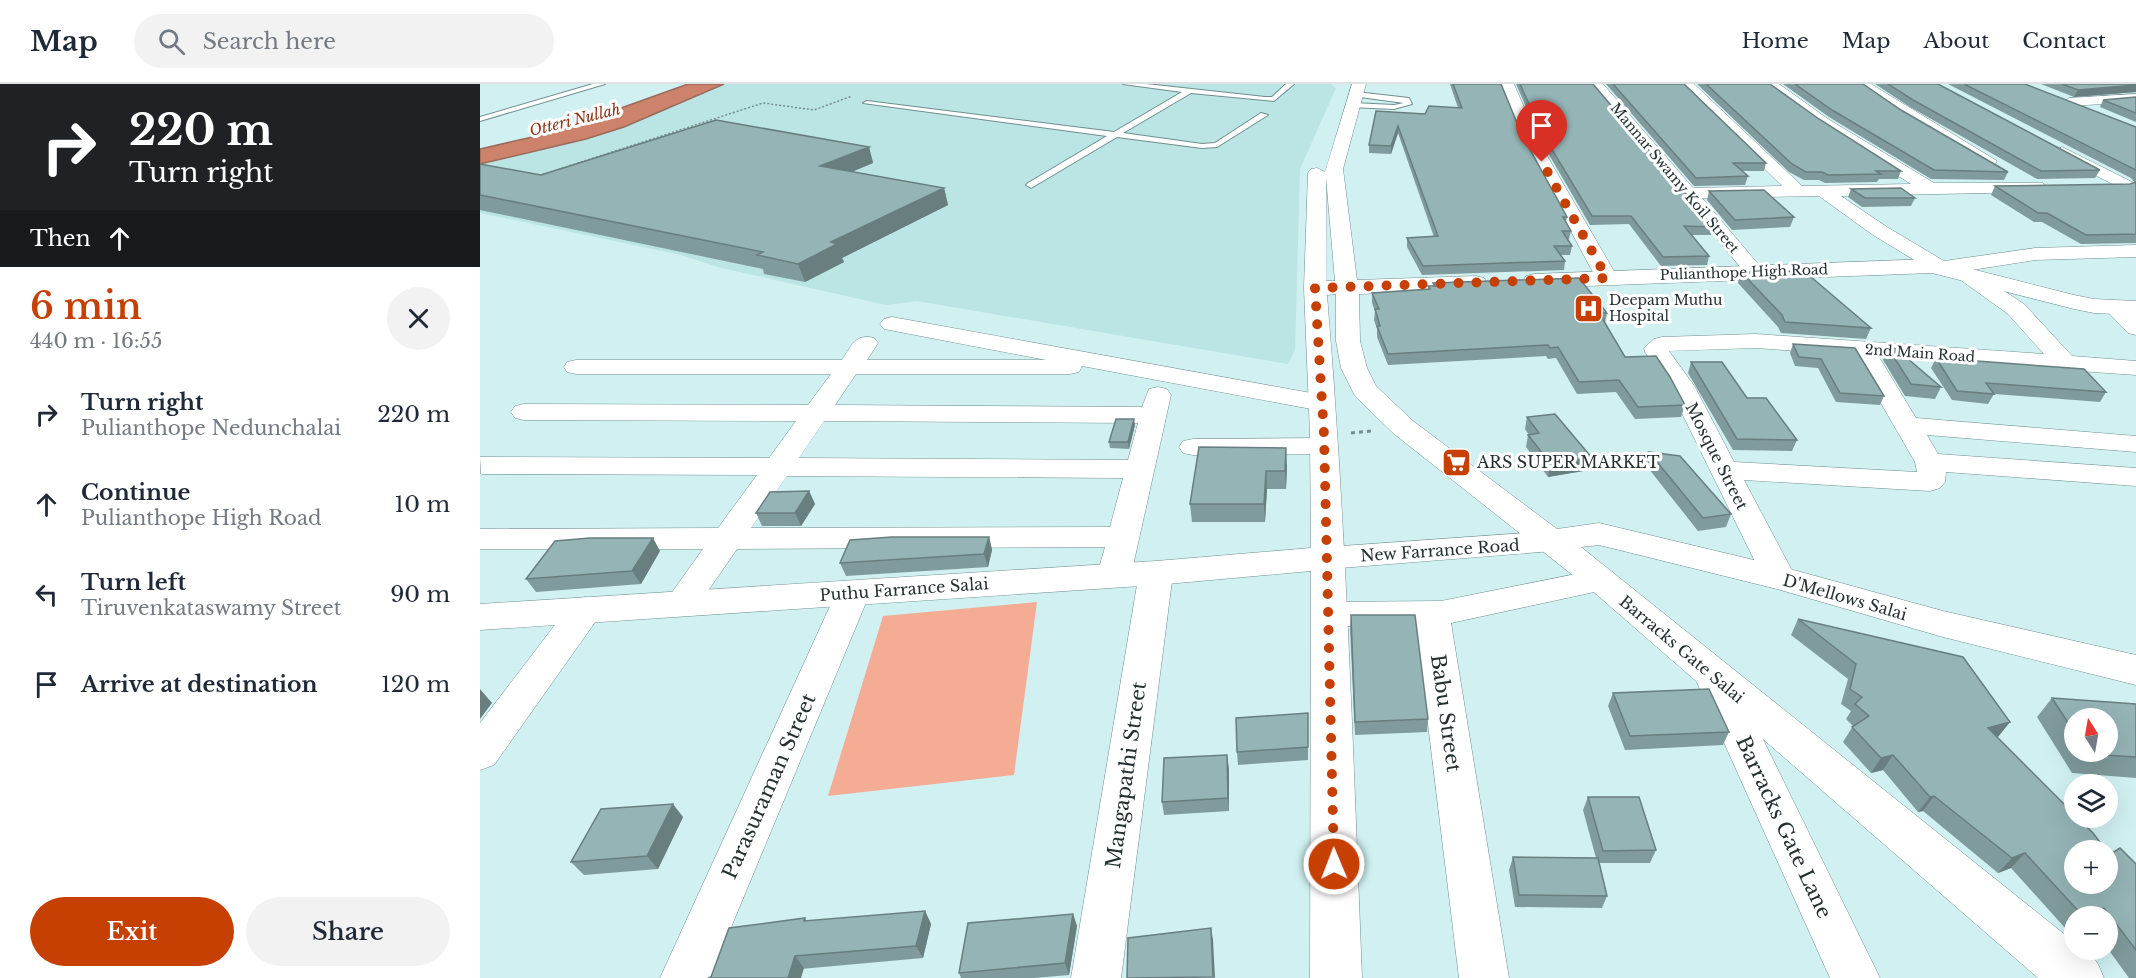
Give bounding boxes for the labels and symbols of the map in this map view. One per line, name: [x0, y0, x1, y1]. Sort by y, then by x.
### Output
water label: Otteri Nullah: [527, 99, 623, 140]
street label: Mannar Swamy Koil Street: [1607, 99, 1744, 258]
pin: [1516, 100, 1567, 162]
street label: Pulianthope High Road: [1660, 260, 1829, 284]
place label: Deepam Muthu Hospital: [1609, 291, 1723, 325]
hospital icon: Deepam Muthu Hospital: [1572, 292, 1604, 324]
street label: 2nd Main Road: [1864, 340, 1976, 366]
street label: Mosque Street: [1681, 399, 1753, 513]
supermarket icon: ARS SUPER MARKET: [1440, 446, 1472, 478]
place label: ARS SUPER MARKET: [1476, 452, 1660, 472]
street label: New Farrance Road: [1360, 534, 1521, 566]
street label: D'Mellows Salai: [1781, 570, 1910, 624]
street label: Puthu Farrance Salai: [819, 573, 990, 605]
street label: Barracks Gate Salai: [1615, 591, 1749, 707]
street label: Babu Street: [1426, 653, 1466, 774]
street label: Mangapathi Street: [1101, 680, 1151, 870]
street label: Parasuraman Street: [717, 689, 821, 882]
north arrow: [2064, 708, 2118, 762]
street label: Barracks Gate Lane: [1731, 732, 1837, 922]
position arrow: [1302, 832, 1366, 896]

